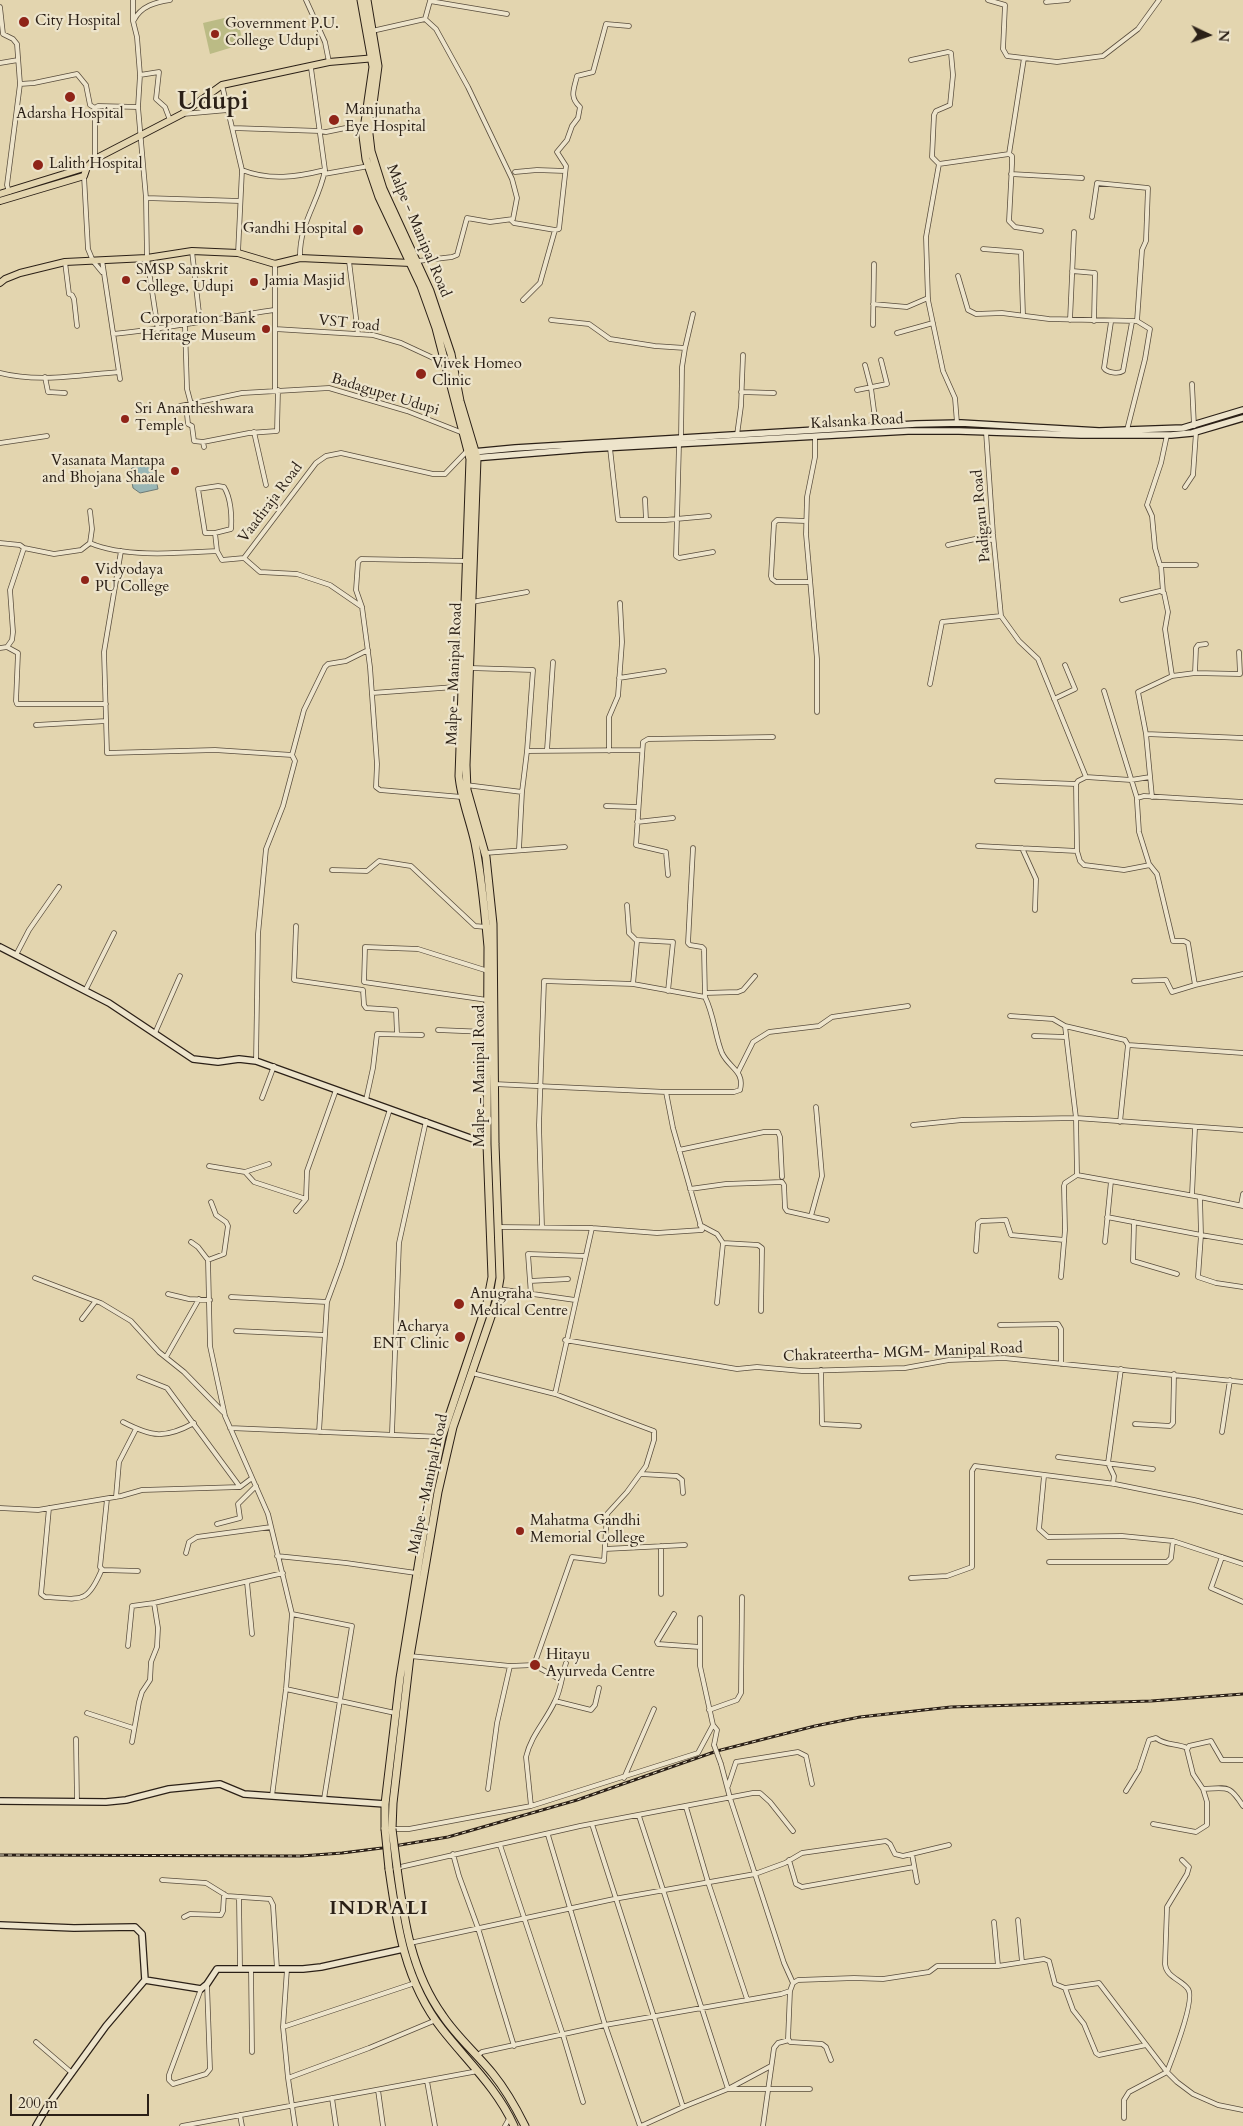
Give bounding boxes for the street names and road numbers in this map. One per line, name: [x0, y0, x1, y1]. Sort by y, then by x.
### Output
street label: Malpe - Manipal Road: [382, 162, 454, 300]
street label: VST road: [317, 312, 381, 336]
street label: Badagupet Udupi: [329, 370, 441, 420]
street label: Kalsanka Road: [810, 411, 904, 433]
street label: Vaadiraja Road: [235, 459, 307, 547]
street label: Padigaru Road: [969, 469, 995, 563]
street label: Malpe - Manipal Road: [444, 602, 466, 746]
street label: Malpe - Manipal Road: [472, 1005, 490, 1147]
street label: Chakrateertha- MGM- Manipal Road: [783, 1340, 1023, 1366]
street label: Malpe - Manipal Road: [405, 1412, 453, 1556]

